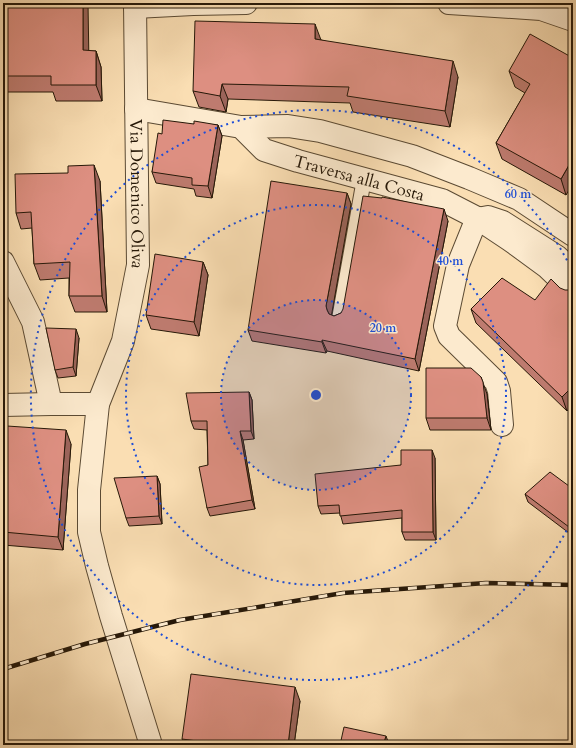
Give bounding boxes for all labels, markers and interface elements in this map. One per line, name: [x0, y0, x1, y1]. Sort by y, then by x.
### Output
street label: Via Domenico Oliva: [124, 119, 149, 272]
street label: Traversa alla Costa: [291, 149, 428, 207]
text: 60 m: [505, 186, 532, 202]
text: 40 m: [437, 253, 464, 269]
text: 20 m: [370, 320, 397, 336]
centre of rings: [309, 388, 323, 402]

